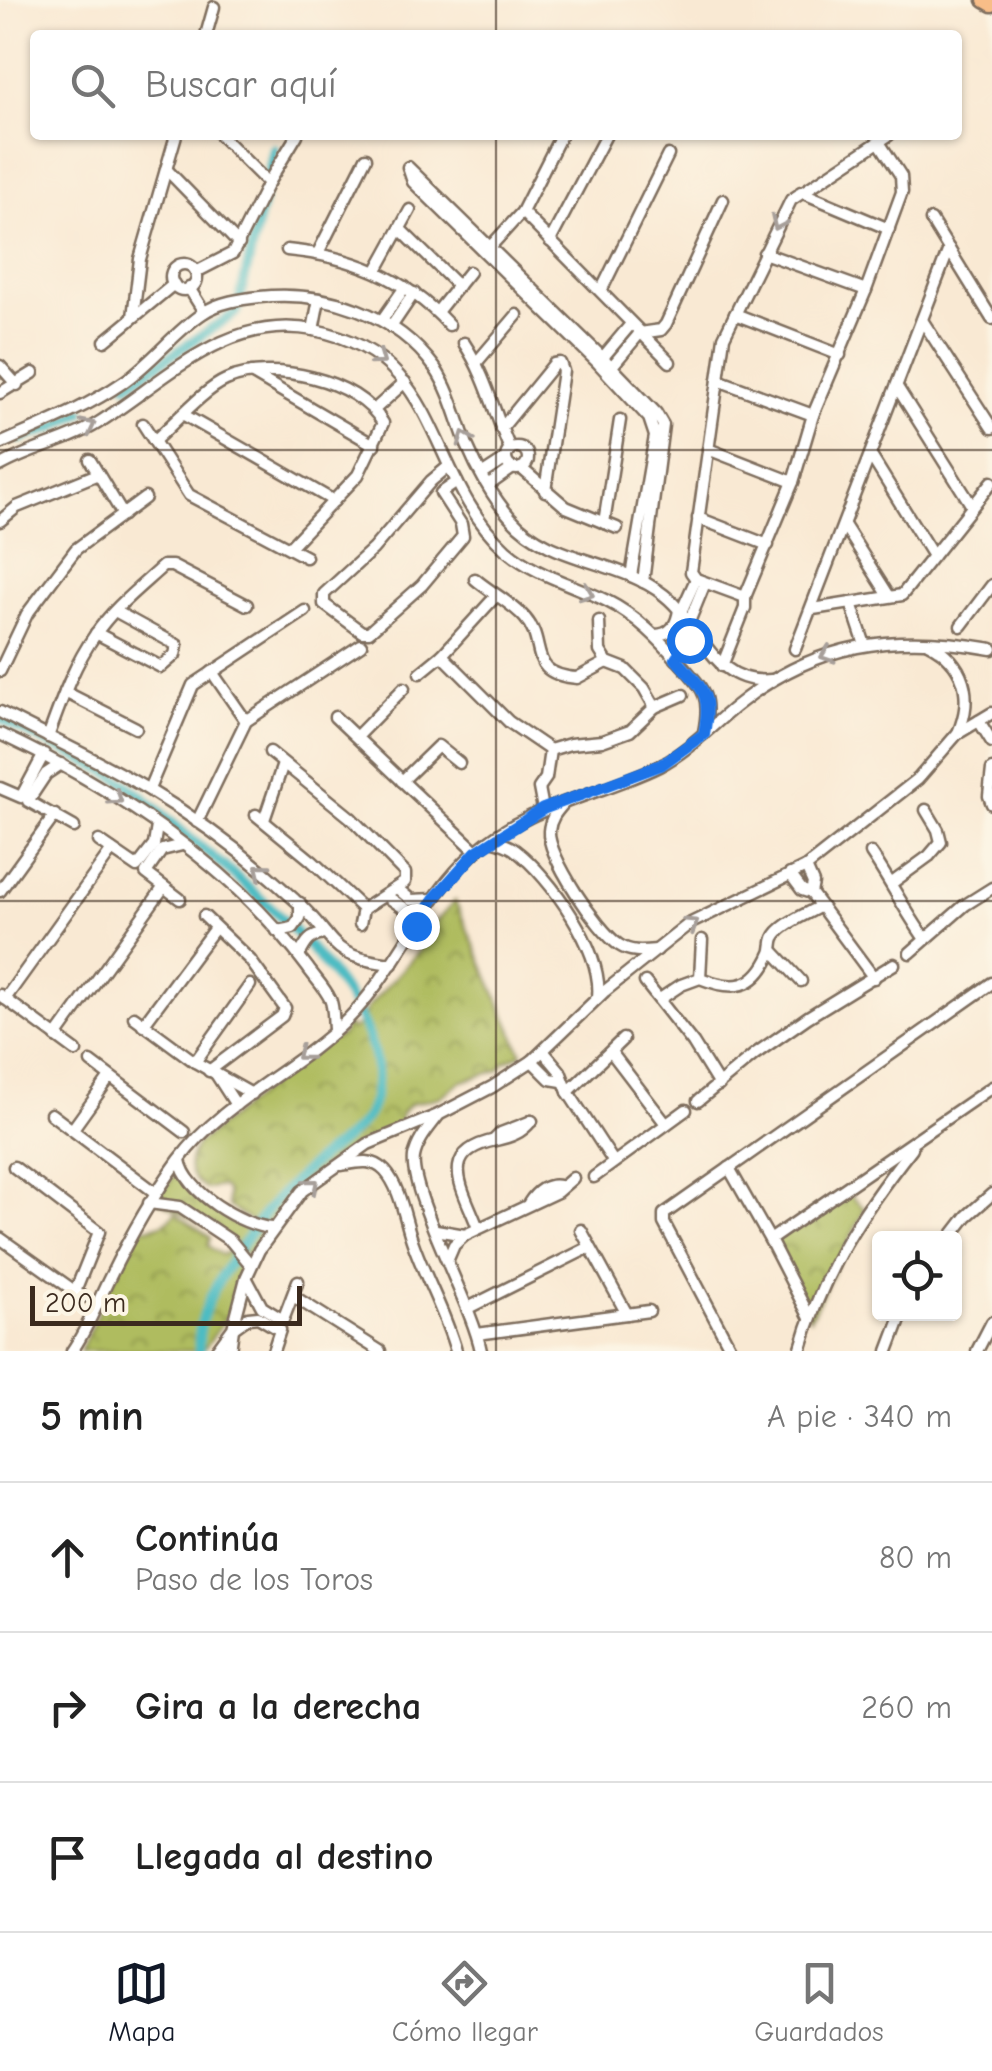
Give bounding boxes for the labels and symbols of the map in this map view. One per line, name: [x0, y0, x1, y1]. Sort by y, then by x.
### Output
one-way arrow: [770, 213, 790, 231]
one-way arrow: [368, 347, 386, 365]
one-way arrow: [79, 419, 97, 439]
one-way arrow: [457, 430, 477, 447]
one-way arrow: [578, 581, 595, 602]
route start: [667, 618, 713, 664]
one-way arrow: [820, 643, 837, 664]
one-way arrow: [105, 785, 123, 804]
one-way arrow: [254, 864, 272, 882]
route end: [394, 904, 440, 950]
one-way arrow: [681, 918, 699, 937]
one-way arrow: [296, 1042, 314, 1060]
one-way arrow: [300, 1179, 318, 1197]
scale bar: [30, 1281, 302, 1326]

